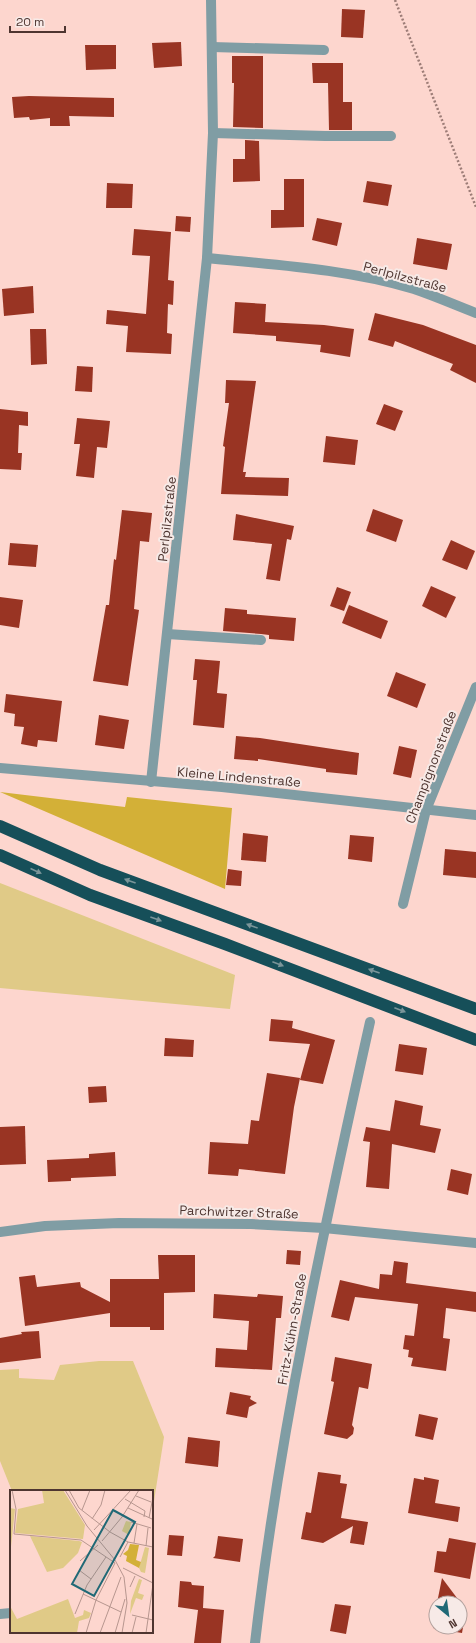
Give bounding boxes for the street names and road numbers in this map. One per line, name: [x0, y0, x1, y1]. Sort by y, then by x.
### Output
street label: Perlpilzstraße: [361, 258, 449, 296]
street label: Perlpilzstraße: [154, 476, 180, 562]
street label: Champignonstraße: [402, 708, 460, 826]
street label: Kleine Lindenstraße: [176, 763, 302, 791]
street label: Parchwitzer Straße: [179, 1201, 299, 1223]
street label: Fritz-Kühn-Straße: [274, 1272, 310, 1386]

